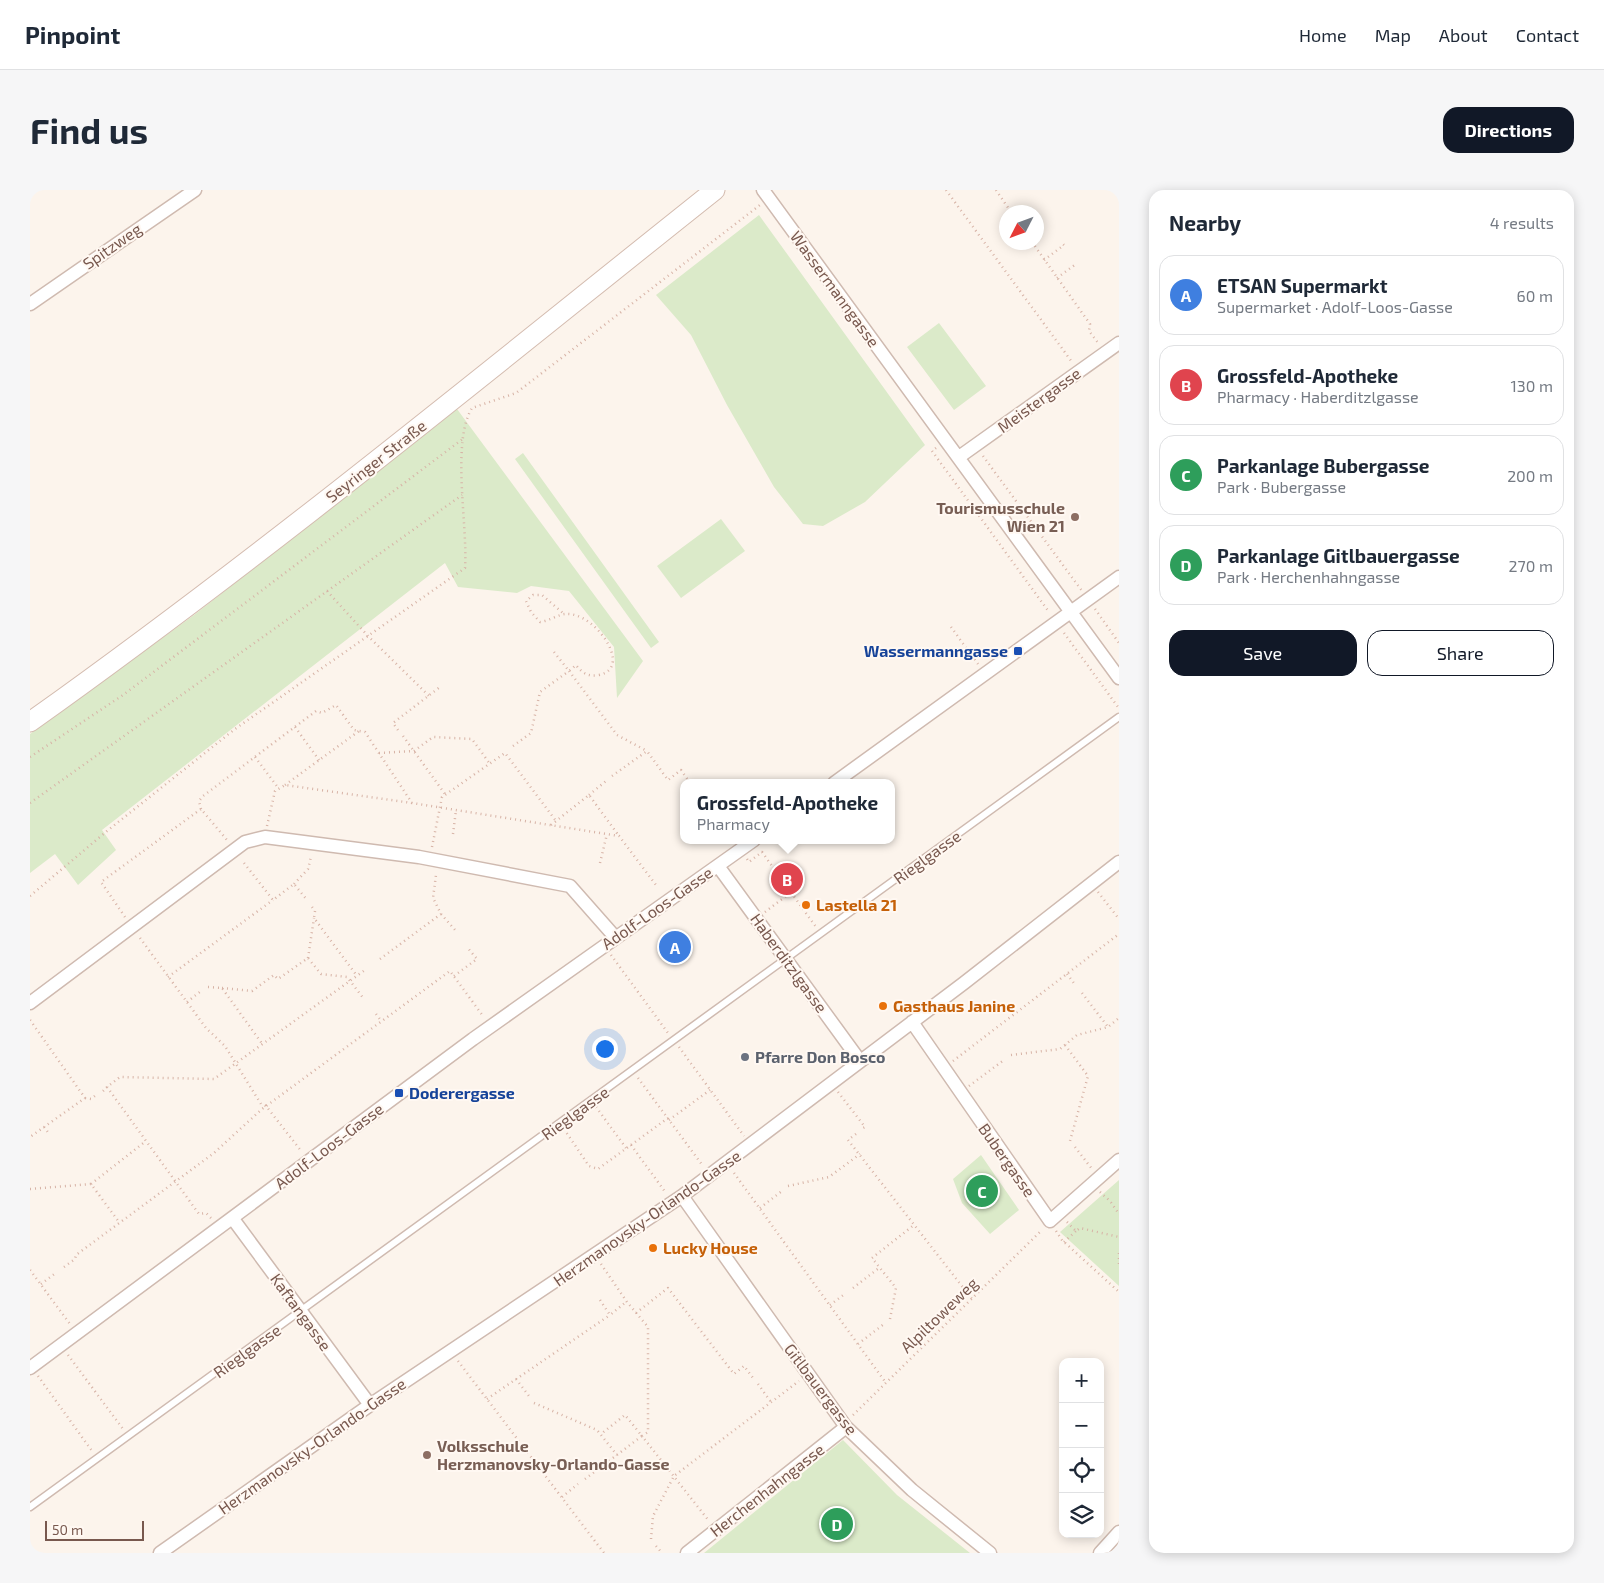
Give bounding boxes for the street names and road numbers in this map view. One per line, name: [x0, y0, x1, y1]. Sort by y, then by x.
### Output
street label: Spitzweg: [79, 219, 145, 273]
street label: Wassermanngasse: [787, 227, 884, 350]
street label: Meistergasse: [993, 363, 1084, 436]
street label: Seyringer Straße: [322, 415, 430, 506]
street label: Rieglgasse: [889, 826, 964, 887]
street label: Adolf-Loos-Gasse: [598, 863, 716, 953]
street label: Haberditzlgasse: [747, 909, 832, 1016]
street label: Rieglgasse: [537, 1082, 612, 1143]
street label: Adolf-Loos-Gasse: [271, 1099, 387, 1193]
street label: Bubergasse: [975, 1119, 1040, 1200]
street label: Herzmanovsky-Orlando-Gasse: [549, 1145, 744, 1290]
street label: Kaftangasse: [267, 1269, 336, 1354]
street label: Alpiltoweweg: [896, 1273, 981, 1356]
street label: Rieglgasse: [209, 1320, 284, 1381]
street label: Gitlbauergasse: [781, 1339, 862, 1438]
street label: Herzmanovsky-Orlando-Gasse: [214, 1373, 409, 1518]
street label: Herchenhahngasse: [706, 1439, 828, 1540]

